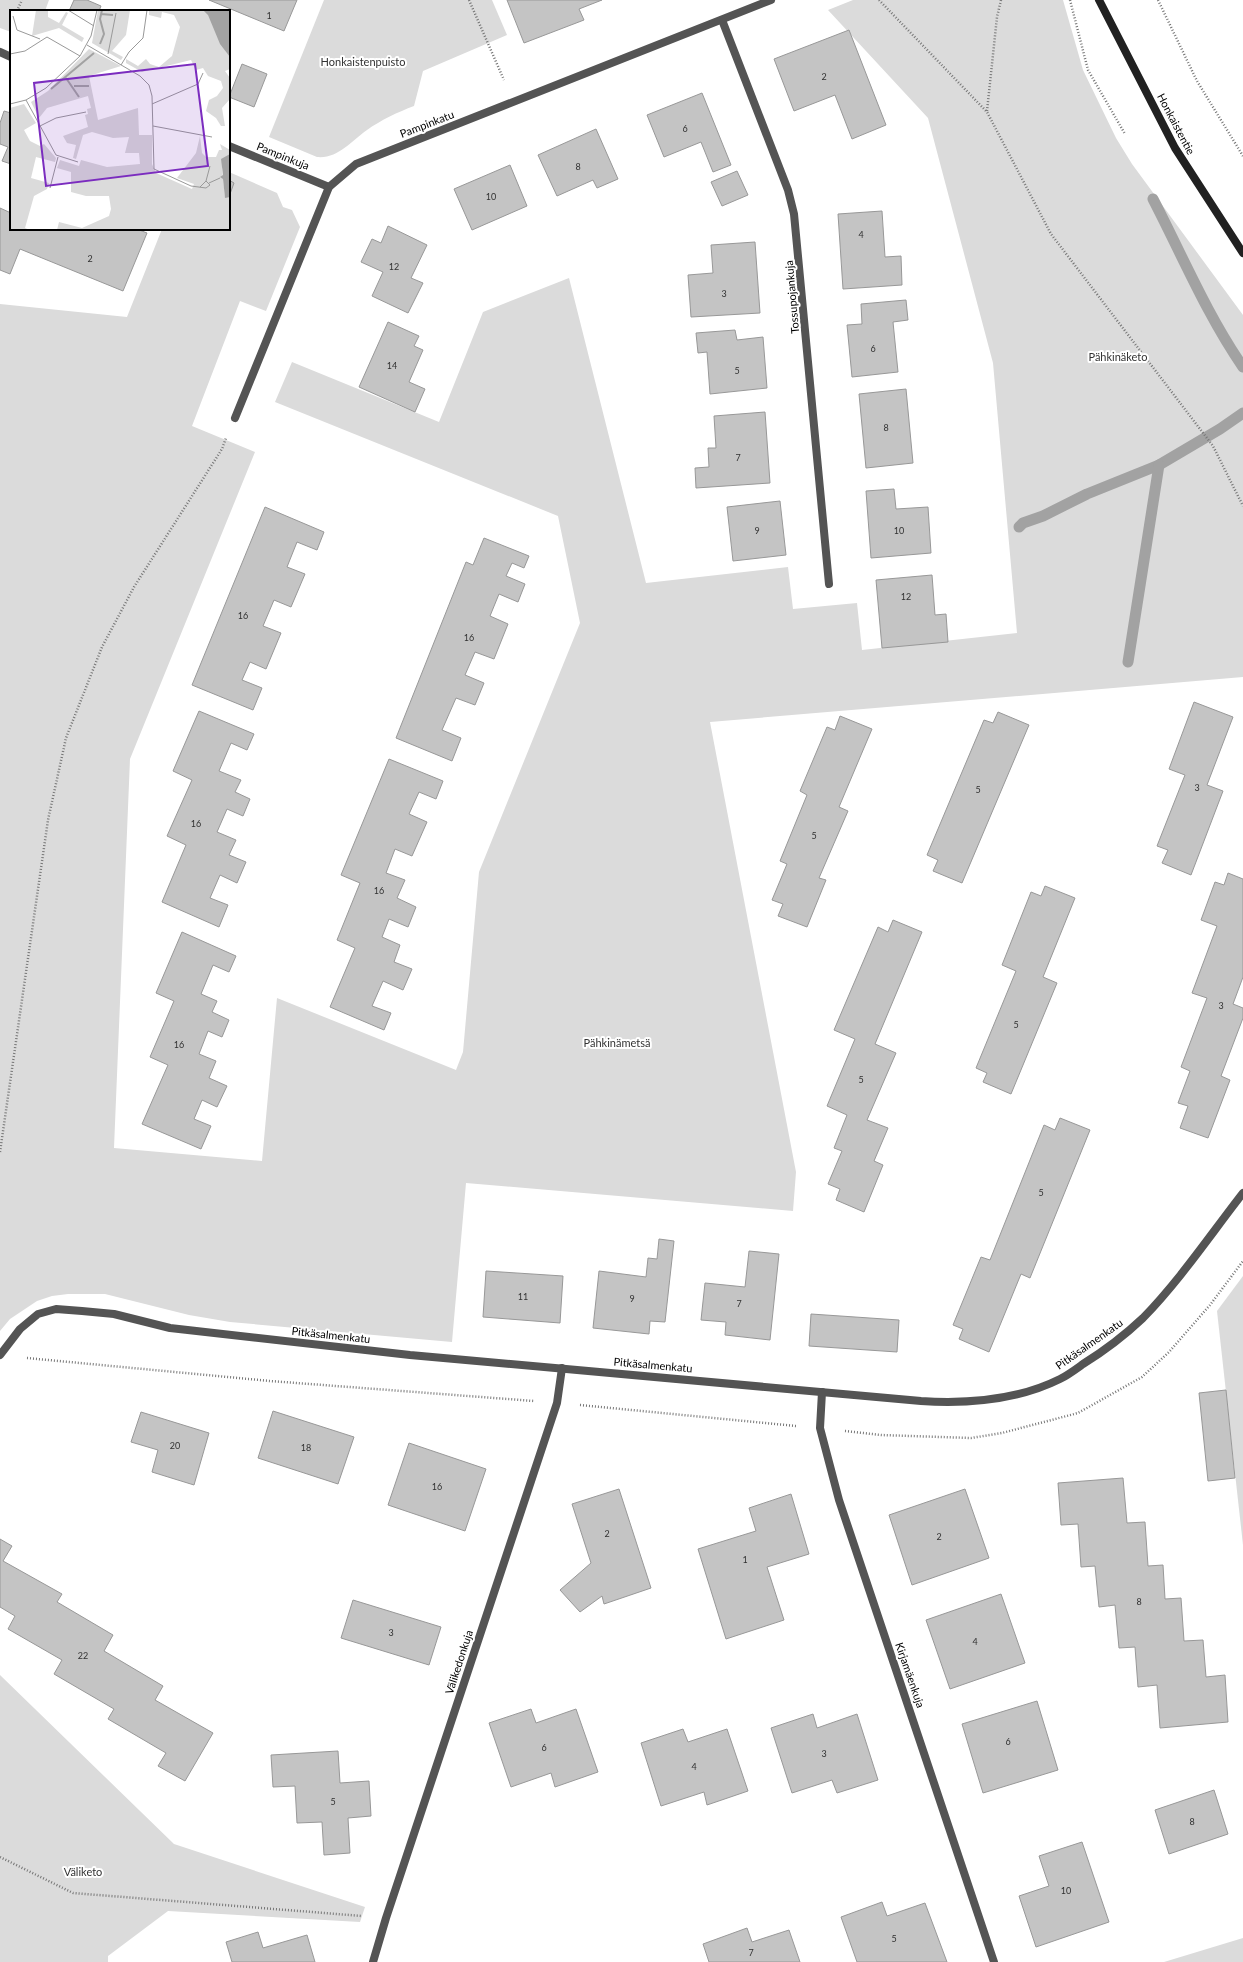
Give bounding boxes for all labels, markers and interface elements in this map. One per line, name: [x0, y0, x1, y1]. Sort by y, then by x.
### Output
inset map: [10, 10, 230, 230]
house number: 1: [266, 10, 272, 21]
park label: Honkaistenpuisto: [321, 55, 405, 68]
house number: 2: [821, 71, 827, 82]
street label: Honkaistentie: [1155, 91, 1198, 157]
street label: Pampinkatu: [398, 107, 456, 140]
house number: 6: [682, 123, 688, 134]
street label: Pampinkuja: [255, 139, 311, 172]
house number: 8: [575, 161, 581, 172]
house number: 10: [486, 191, 496, 202]
house number: 4: [858, 229, 864, 240]
house number: 2: [87, 253, 93, 264]
street label: Tossupojankuja: [782, 260, 801, 334]
house number: 12: [389, 261, 399, 272]
house number: 3: [721, 288, 727, 299]
house number: 6: [870, 343, 876, 354]
park label: Pähkinäketo: [1088, 350, 1148, 363]
house number: 14: [387, 360, 397, 371]
house number: 5: [734, 365, 740, 376]
house number: 8: [883, 422, 889, 433]
house number: 7: [735, 452, 741, 463]
house number: 9: [754, 525, 760, 536]
house number: 10: [894, 525, 904, 536]
house number: 12: [901, 591, 911, 602]
house number: 16: [238, 610, 248, 621]
house number: 16: [464, 632, 474, 643]
house number: 3: [1194, 782, 1200, 793]
house number: 5: [975, 784, 981, 795]
house number: 16: [191, 818, 201, 829]
house number: 5: [811, 830, 817, 841]
house number: 16: [374, 885, 384, 896]
house number: 3: [1218, 1000, 1224, 1011]
house number: 5: [1013, 1019, 1019, 1030]
park label: Pähkinämetsä: [584, 1036, 650, 1049]
house number: 16: [174, 1039, 184, 1050]
house number: 5: [858, 1074, 864, 1085]
house number: 5: [1038, 1187, 1044, 1198]
house number: 11: [518, 1291, 528, 1302]
house number: 9: [629, 1293, 635, 1304]
house number: 7: [736, 1298, 742, 1309]
street label: Pitkäsalmenkatu: [1053, 1316, 1125, 1372]
street label: Pitkäsalmenkatu: [291, 1324, 371, 1345]
street label: Pitkäsalmenkatu: [613, 1355, 693, 1374]
house number: 20: [170, 1440, 180, 1451]
house number: 18: [301, 1442, 311, 1453]
house number: 16: [432, 1481, 442, 1492]
house number: 2: [604, 1528, 610, 1539]
house number: 2: [936, 1531, 942, 1542]
house number: 1: [742, 1554, 748, 1565]
house number: 8: [1136, 1596, 1142, 1607]
house number: 3: [388, 1627, 394, 1638]
street label: Välikedonkuja: [442, 1628, 475, 1696]
house number: 4: [972, 1636, 978, 1647]
street label: Kirjamäenkuja: [893, 1640, 928, 1709]
house number: 22: [78, 1650, 88, 1661]
house number: 6: [1005, 1736, 1011, 1747]
house number: 6: [541, 1742, 547, 1753]
house number: 3: [821, 1748, 827, 1759]
house number: 4: [691, 1761, 697, 1772]
house number: 5: [330, 1796, 336, 1807]
house number: 8: [1189, 1816, 1195, 1827]
park label: Väliketo: [64, 1865, 102, 1878]
house number: 10: [1061, 1885, 1071, 1896]
house number: 5: [891, 1933, 897, 1944]
house number: 7: [748, 1947, 754, 1958]

